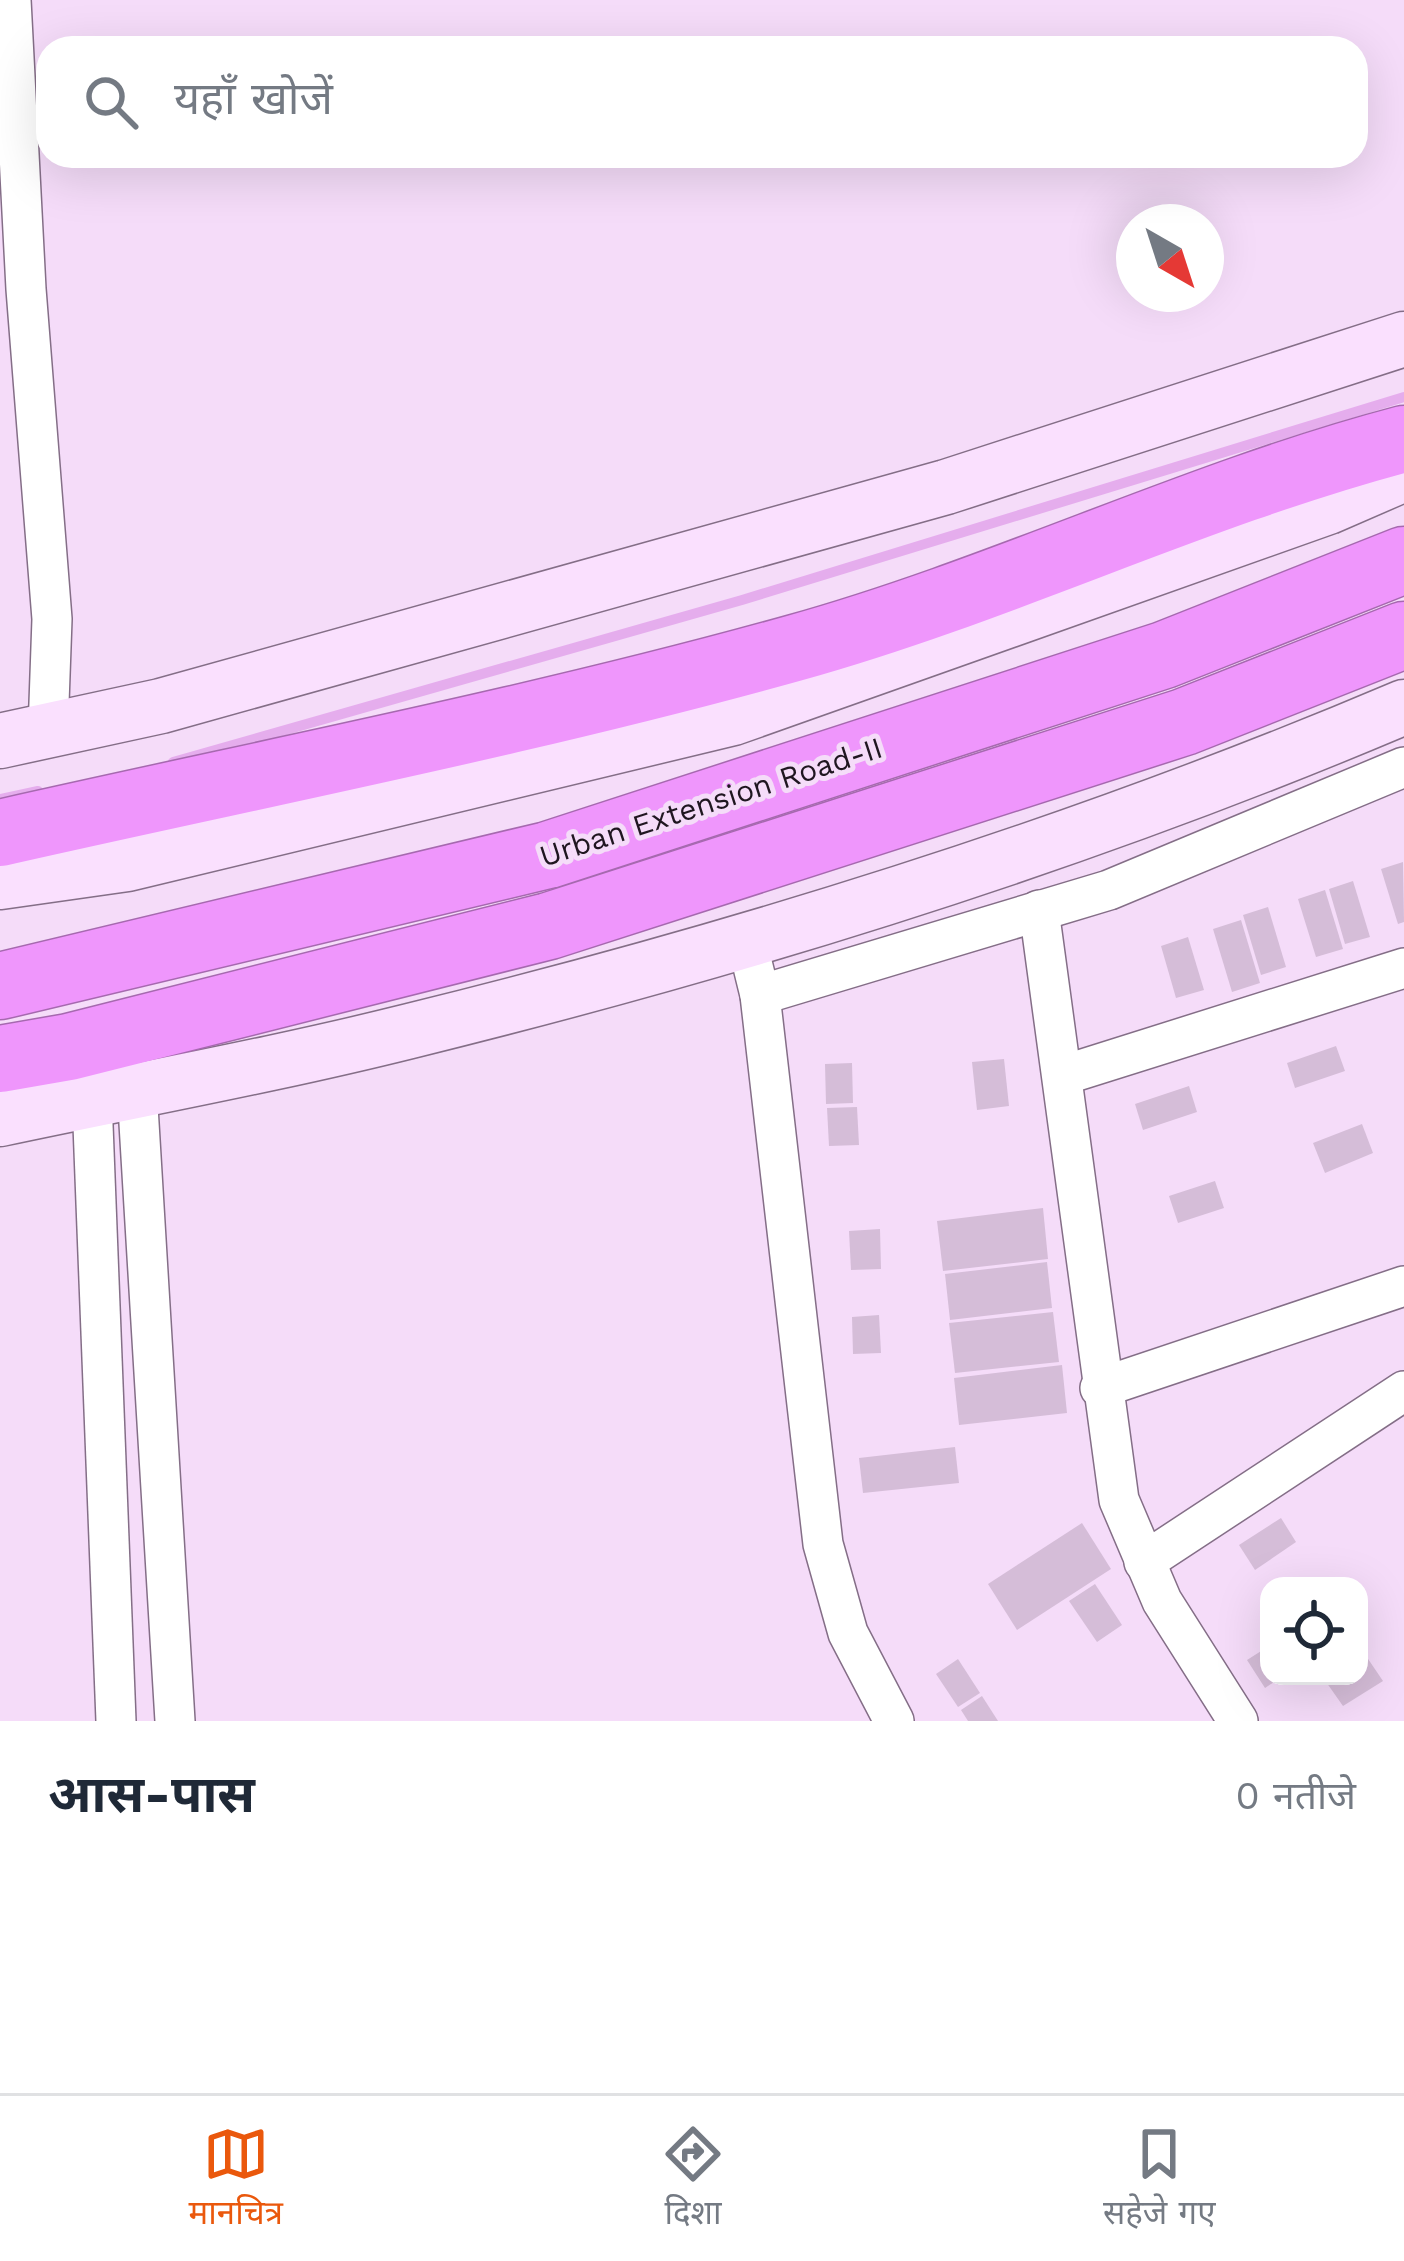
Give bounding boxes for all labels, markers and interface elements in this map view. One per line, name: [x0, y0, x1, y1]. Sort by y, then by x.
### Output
search box: [36, 36, 1368, 168]
icon: search: [78, 69, 144, 135]
text: यहाँ खोजें: [174, 72, 333, 125]
north arrow: [1116, 204, 1224, 312]
street label: Urban Extension Road-II: [535, 730, 887, 874]
map controls: [1260, 1577, 1368, 1685]
button: locate: [1260, 1577, 1368, 1685]
text: आस-पास: [48, 1765, 255, 1824]
text: 0 नतीजे: [1236, 1773, 1356, 1818]
tab: मानचित्र: [189, 2121, 283, 2237]
tab: दिशा: [660, 2121, 726, 2237]
tab: सहेजे गए: [1103, 2121, 1215, 2237]

